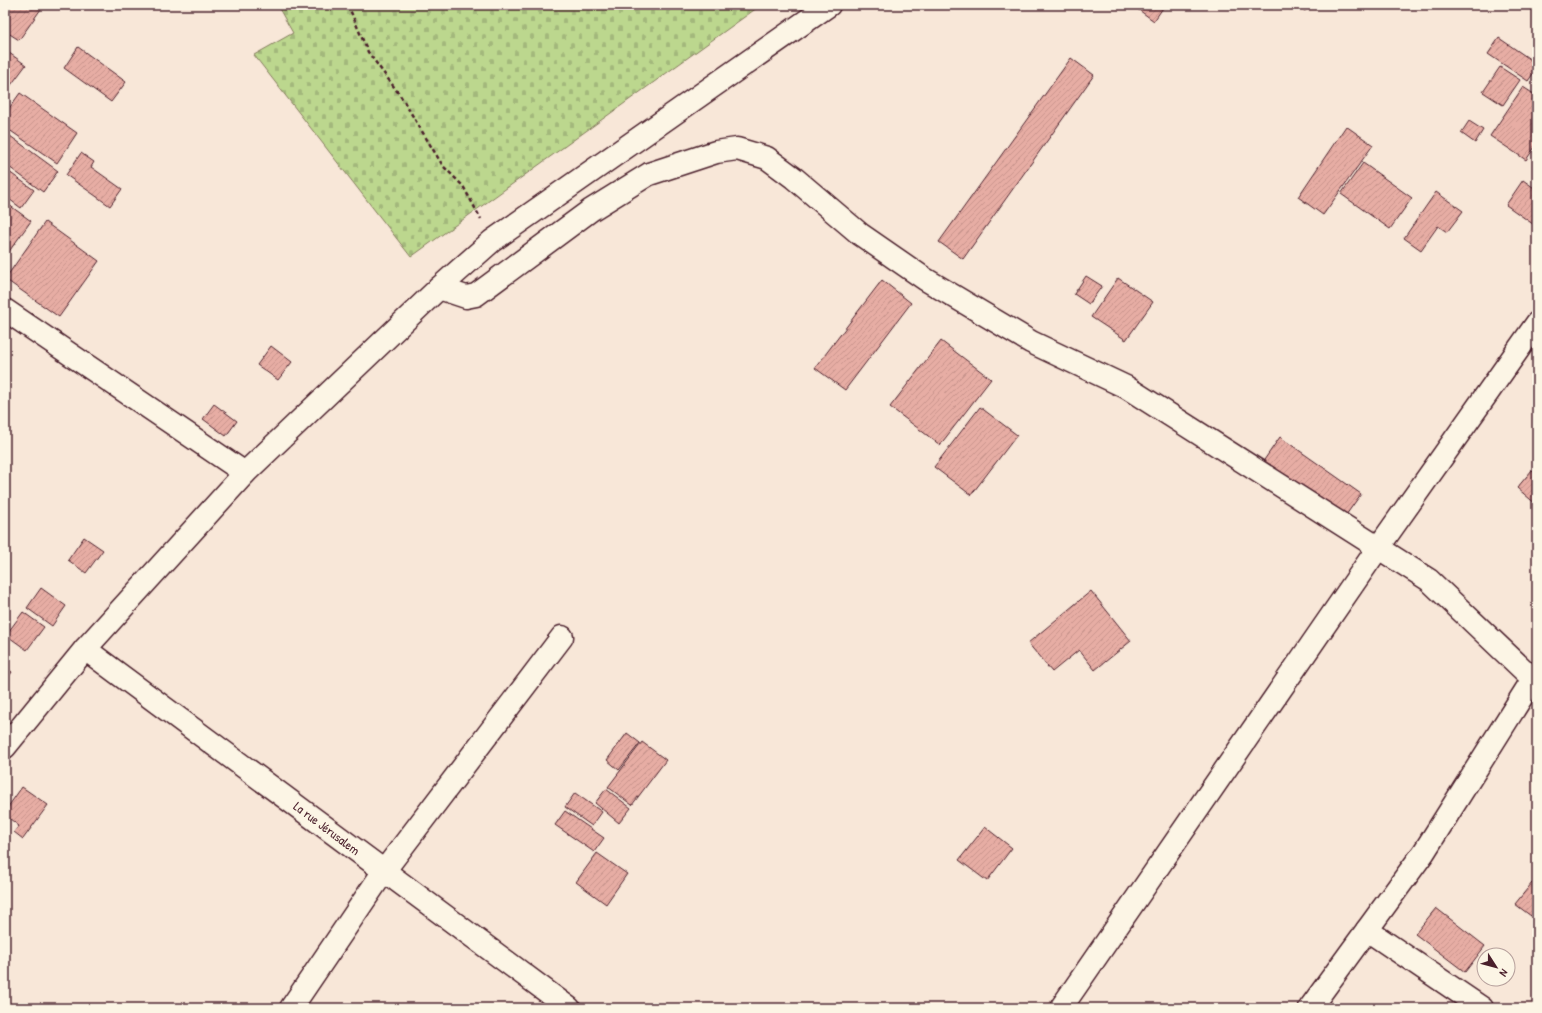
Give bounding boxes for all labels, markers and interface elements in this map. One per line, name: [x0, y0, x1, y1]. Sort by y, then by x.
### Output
street label: La rue Jérusalem: [290, 797, 364, 859]
north arrow: [1476, 947, 1516, 987]
text: N: [1497, 966, 1511, 979]

